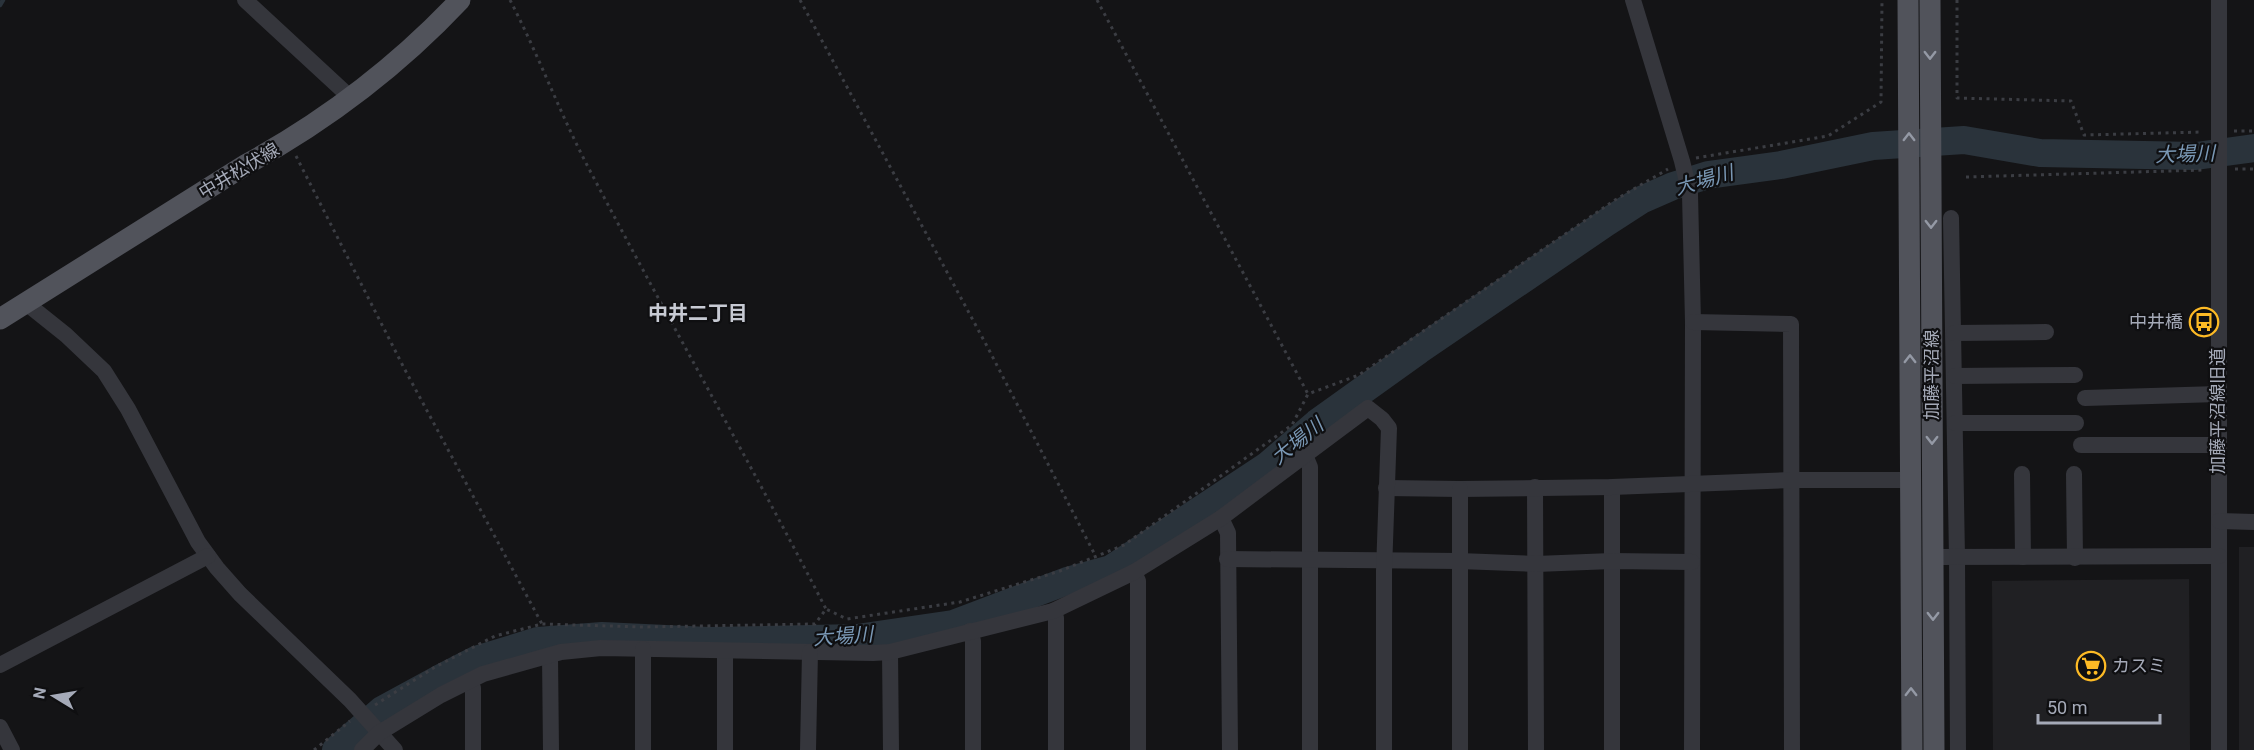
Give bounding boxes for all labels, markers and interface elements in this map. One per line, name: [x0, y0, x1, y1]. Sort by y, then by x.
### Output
one-way arrow: [1924, 50, 1936, 59]
one-way arrow: [1903, 133, 1915, 142]
street label: 中井松伏線: [195, 138, 283, 203]
water label: 大場川: [2155, 141, 2217, 167]
water label: 大場川: [1672, 160, 1738, 200]
one-way arrow: [1925, 220, 1937, 229]
district label: 中井二丁目: [648, 301, 748, 325]
bus stop icon: 中井橋: [2188, 306, 2220, 338]
place label: 中井橋: [2129, 311, 2183, 332]
street label: 加藤平沼線: [1921, 330, 1942, 420]
street label: 加藤平沼線旧道: [2207, 348, 2228, 474]
one-way arrow: [1904, 354, 1916, 363]
water label: 大場川: [1266, 412, 1329, 469]
one-way arrow: [1926, 436, 1938, 445]
one-way arrow: [1927, 611, 1939, 620]
water label: 大場川: [812, 622, 876, 650]
supermarket icon: カスミ: [2075, 650, 2107, 682]
place label: カスミ: [2112, 655, 2166, 676]
north arrow: [24, 666, 84, 726]
text: N: [29, 686, 50, 701]
one-way arrow: [1905, 687, 1917, 696]
scale bar: [2038, 687, 2160, 725]
text: 50 m: [2047, 697, 2087, 718]

